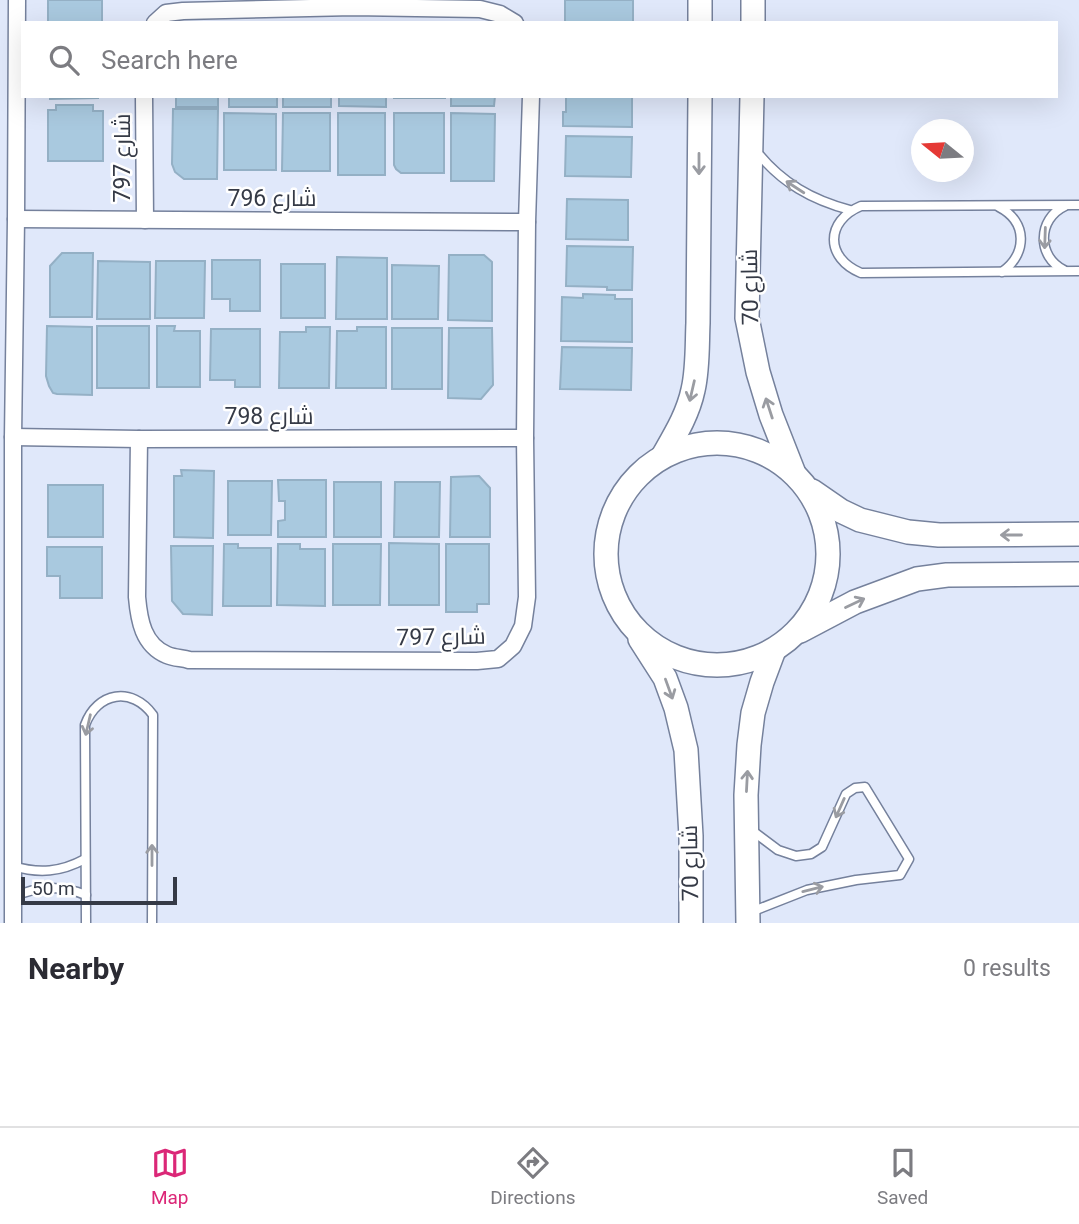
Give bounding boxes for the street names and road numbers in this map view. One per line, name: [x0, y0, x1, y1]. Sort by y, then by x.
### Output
street label: شارع 797: [109, 113, 138, 203]
street label: شارع 796: [227, 185, 317, 214]
street label: شارع 70: [736, 249, 766, 325]
street label: شارع 798: [224, 403, 314, 432]
street label: شارع 797: [396, 623, 486, 653]
street label: شارع 70: [676, 825, 706, 901]

